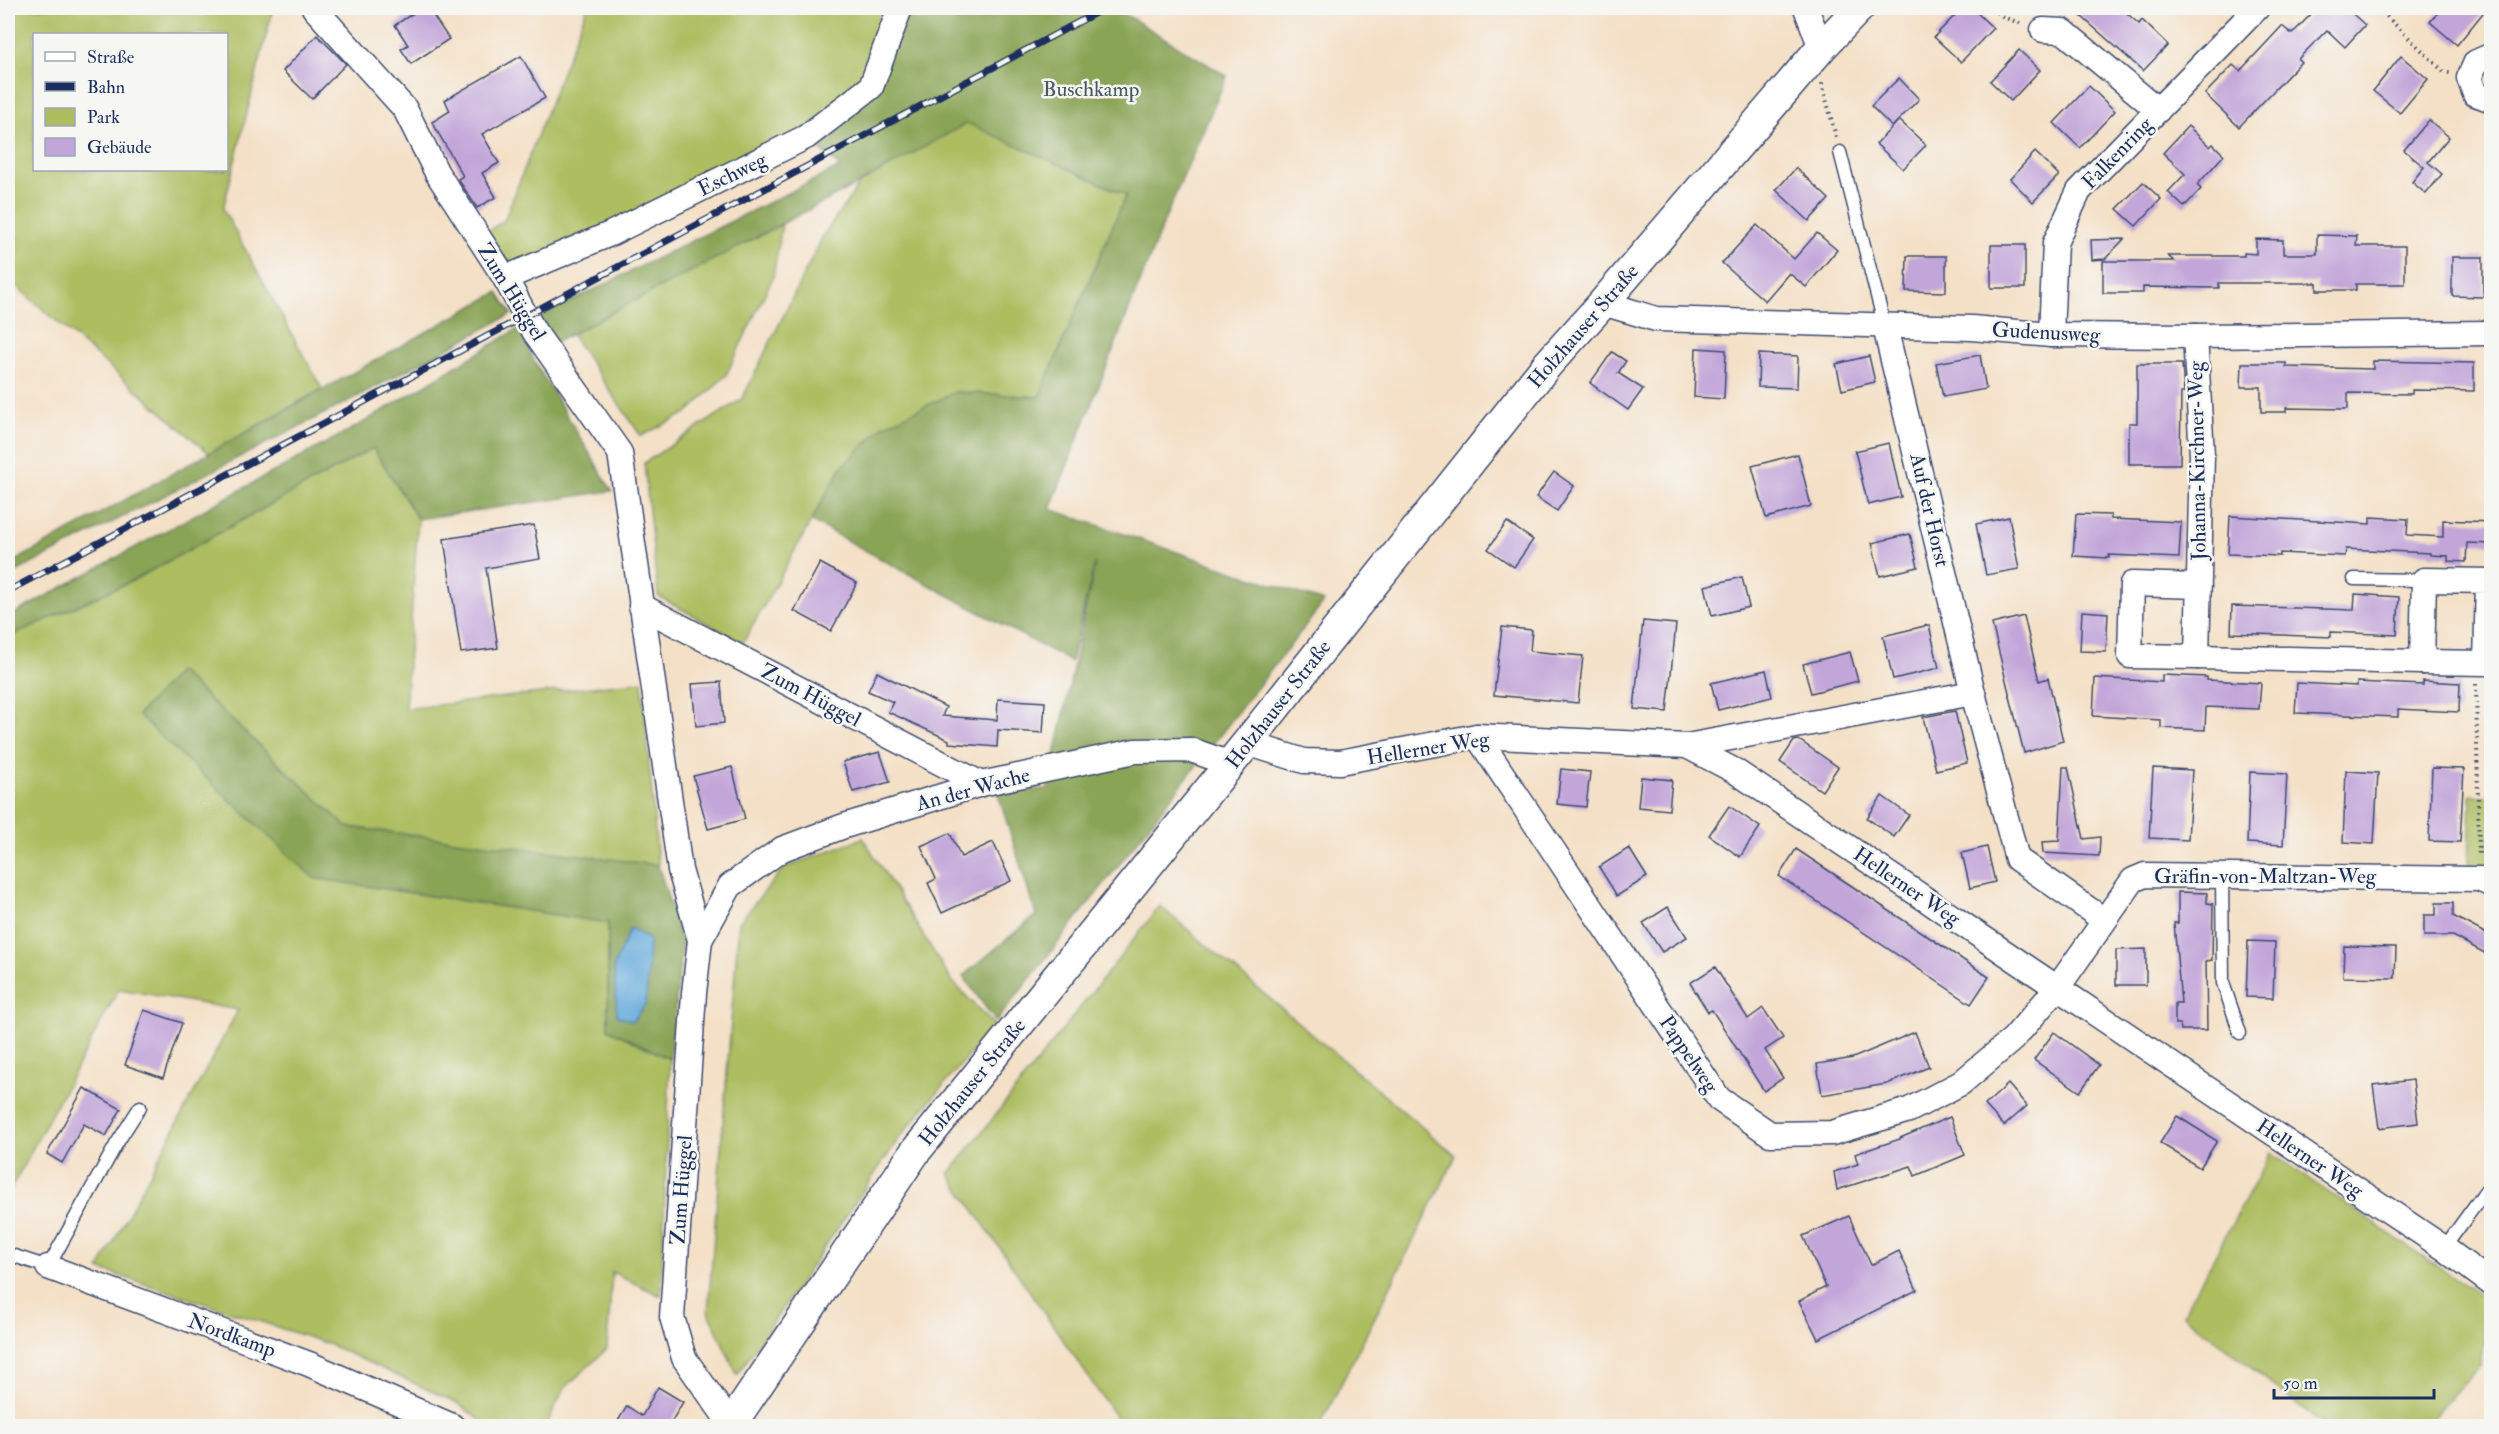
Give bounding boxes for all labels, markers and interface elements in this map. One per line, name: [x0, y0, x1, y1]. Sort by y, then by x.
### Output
legend: [33, 33, 228, 171]
text: Straße: [87, 46, 135, 69]
text: Bahn: [87, 76, 125, 99]
park label: Buschkamp: [1043, 76, 1139, 103]
text: Park: [87, 106, 120, 129]
street label: Falkenring: [2076, 111, 2159, 195]
text: Gebäude: [87, 136, 152, 159]
street label: Eschweg: [693, 146, 772, 203]
street label: Zum Hüggel: [471, 238, 553, 347]
street label: Holzhauser Straße: [1522, 258, 1645, 394]
street label: Gudenusweg: [1991, 316, 2101, 349]
street label: Johanna-Kirchner-Weg: [2182, 360, 2213, 562]
street label: Auf der Horst: [1903, 450, 1956, 570]
street label: Holzhauser Straße: [1220, 634, 1337, 774]
street label: Zum Hüggel: [756, 658, 866, 733]
street label: Hellerner Weg: [1365, 725, 1492, 771]
street label: An der Wache: [912, 761, 1033, 818]
street label: Hellerner Weg: [1848, 841, 1966, 933]
street label: Gräfin-von-Maltzan-Weg: [2154, 863, 2377, 890]
street label: Pappelweg: [1653, 1010, 1725, 1099]
street label: Holzhauser Straße: [913, 1013, 1032, 1152]
street label: Hellerner Weg: [2251, 1113, 2369, 1205]
street label: Zum Hüggel: [664, 1134, 699, 1246]
street label: Nordkamp: [184, 1307, 280, 1364]
scale bar: [2274, 1362, 2434, 1400]
text: 50 m: [2283, 1372, 2318, 1395]

